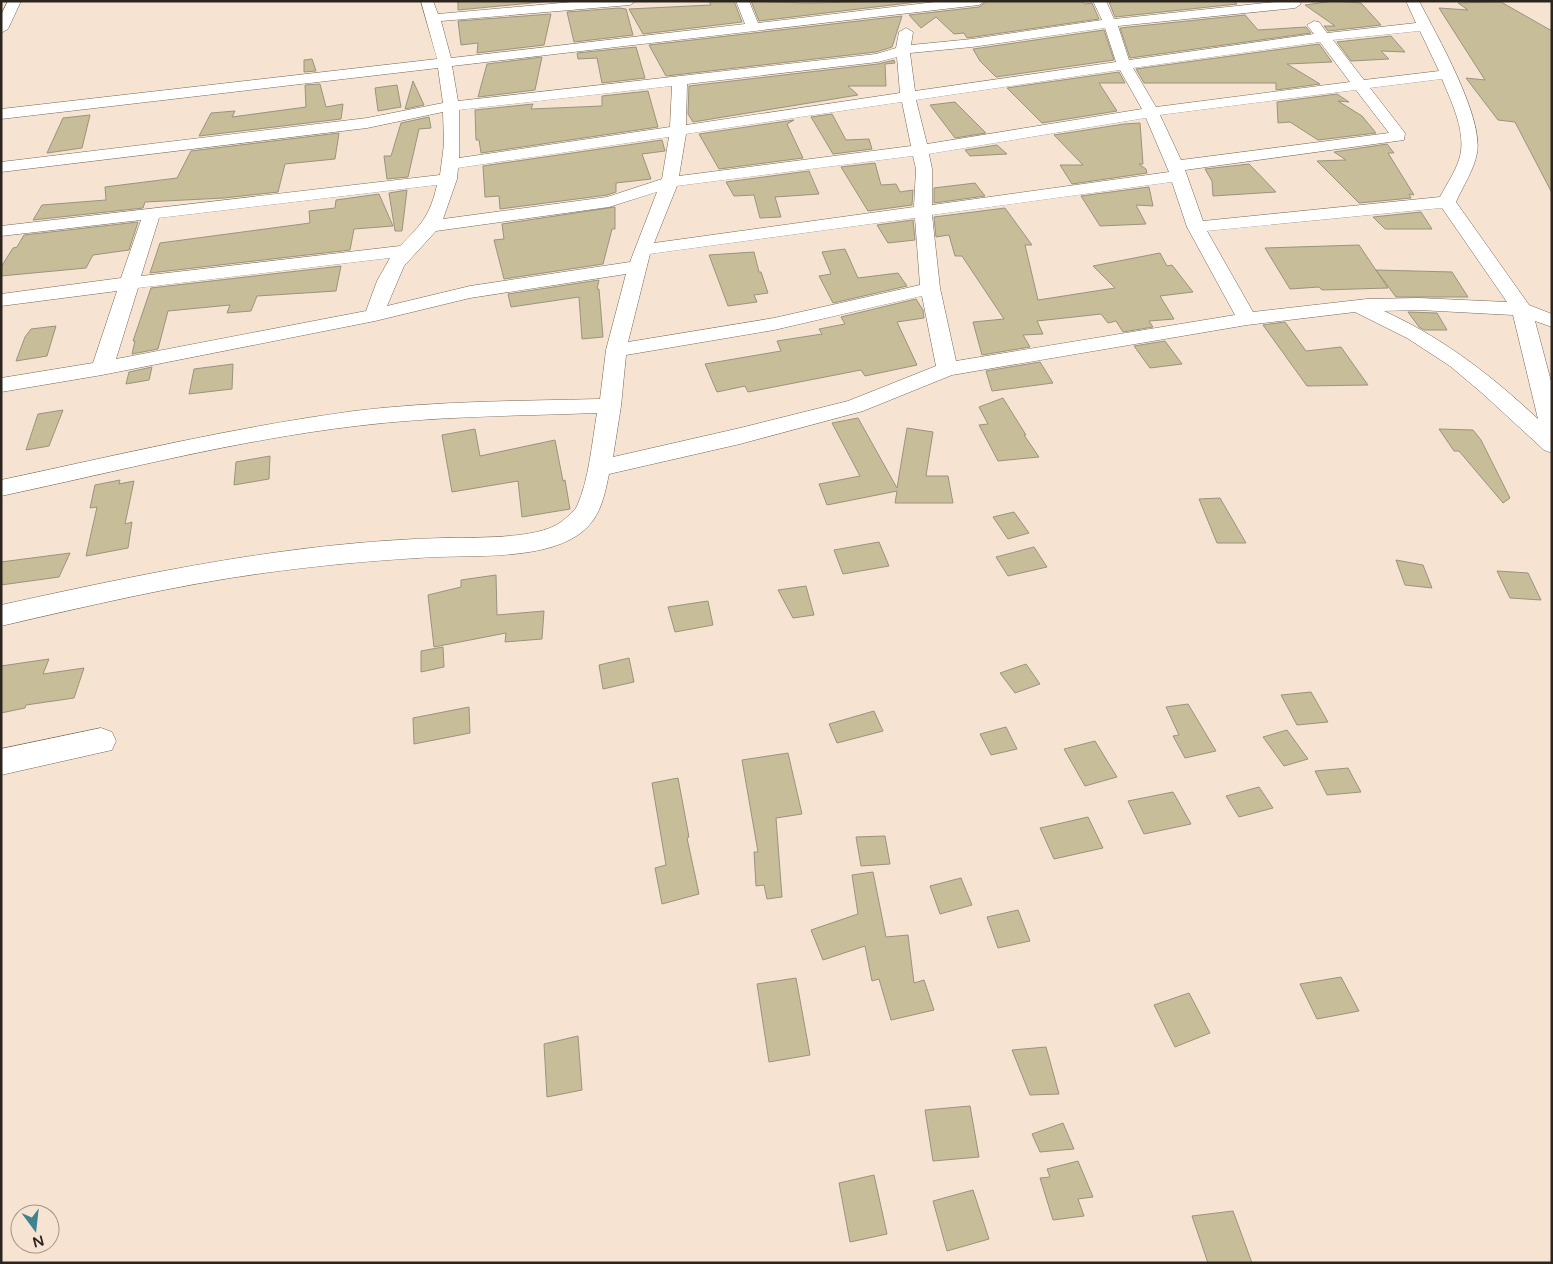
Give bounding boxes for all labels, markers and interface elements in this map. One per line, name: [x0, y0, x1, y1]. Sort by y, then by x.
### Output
north arrow: [10, 1204, 60, 1254]
text: N: [31, 1231, 46, 1251]

